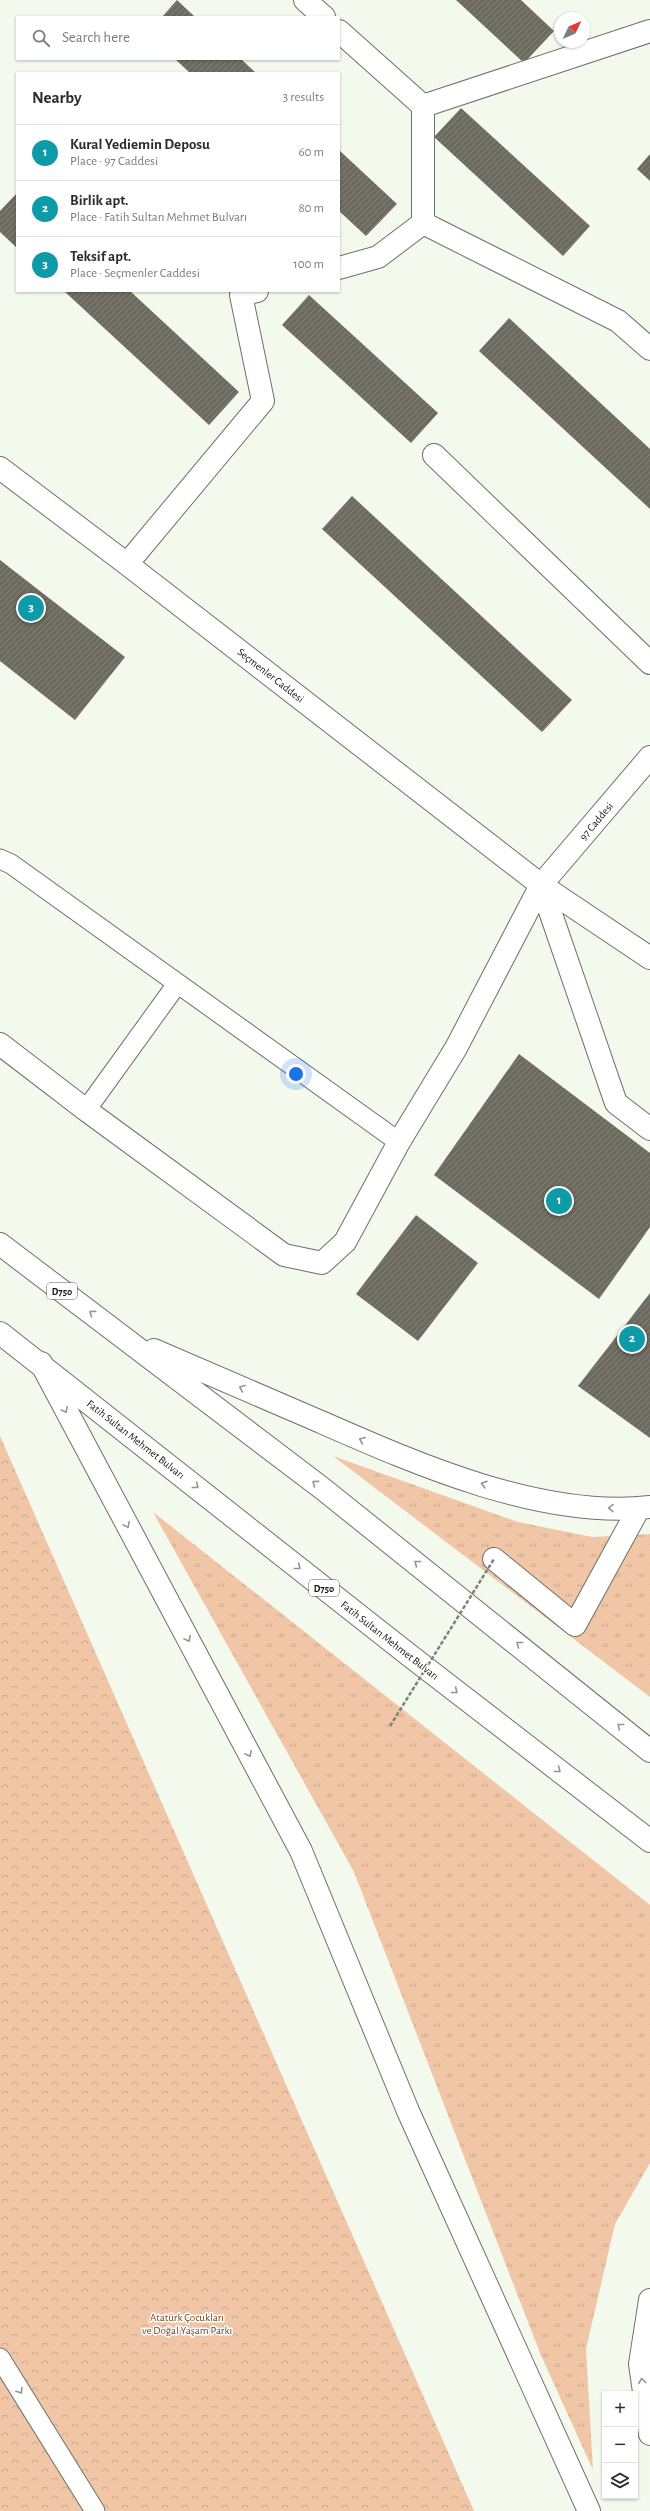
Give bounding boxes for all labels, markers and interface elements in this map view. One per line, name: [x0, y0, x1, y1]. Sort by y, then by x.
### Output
north arrow: [554, 12, 590, 48]
search box: [16, 16, 340, 60]
icon: search: [30, 27, 52, 49]
text: Search here: [62, 30, 130, 45]
text: Nearby: [32, 89, 82, 106]
text: 3 results: [283, 91, 324, 104]
text: Kural Yediemin Deposu: [70, 137, 210, 152]
text: 1: [43, 146, 47, 159]
text: 60 m: [298, 146, 324, 159]
text: Place · 97 Caddesi: [70, 155, 158, 168]
text: Birlik apt.: [70, 193, 129, 208]
text: 2: [42, 202, 48, 215]
text: 80 m: [298, 202, 324, 215]
text: Place · Fatih Sultan Mehmet Bulvarı: [70, 211, 247, 224]
text: Teksif apt.: [70, 249, 131, 264]
text: 3: [42, 258, 48, 271]
text: 100 m: [293, 258, 324, 271]
text: Place · Seçmenler Caddesi: [70, 267, 200, 280]
pin: 3: [18, 593, 44, 623]
street label: Seçmenler Caddesi: [235, 646, 306, 705]
street label: 97 Caddesi: [578, 800, 615, 842]
your location: [286, 1064, 306, 1084]
pin: 1: [546, 1186, 572, 1216]
road number: D750: [47, 1283, 77, 1299]
one-way arrow: [90, 1311, 97, 1318]
pin: 2: [619, 1324, 645, 1354]
one-way arrow: [239, 1385, 247, 1393]
street label: Fatih Sultan Mehmet Bulvarı: [85, 1398, 187, 1481]
one-way arrow: [61, 1406, 68, 1413]
one-way arrow: [358, 1437, 366, 1445]
one-way arrow: [480, 1480, 487, 1489]
one-way arrow: [312, 1481, 319, 1488]
one-way arrow: [192, 1482, 199, 1489]
one-way arrow: [608, 1504, 614, 1512]
one-way arrow: [122, 1520, 129, 1528]
one-way arrow: [414, 1561, 421, 1568]
one-way arrow: [294, 1562, 301, 1569]
road number: D750: [309, 1580, 339, 1596]
street label: Fatih Sultan Mehmet Bulvarı: [339, 1599, 441, 1682]
one-way arrow: [183, 1635, 191, 1642]
one-way arrow: [516, 1642, 523, 1649]
one-way arrow: [451, 1686, 458, 1693]
one-way arrow: [617, 1723, 624, 1730]
one-way arrow: [244, 1750, 252, 1757]
one-way arrow: [554, 1765, 561, 1772]
park label: Atatürk Çocukları ve Doğal Yaşam Parkı: [142, 2312, 232, 2336]
one-way arrow: [638, 2378, 647, 2384]
one-way arrow: [16, 2387, 23, 2394]
map controls: [602, 2391, 638, 2499]
button: +: [602, 2391, 638, 2427]
button: −: [602, 2427, 638, 2463]
button: layers: [602, 2463, 638, 2499]

